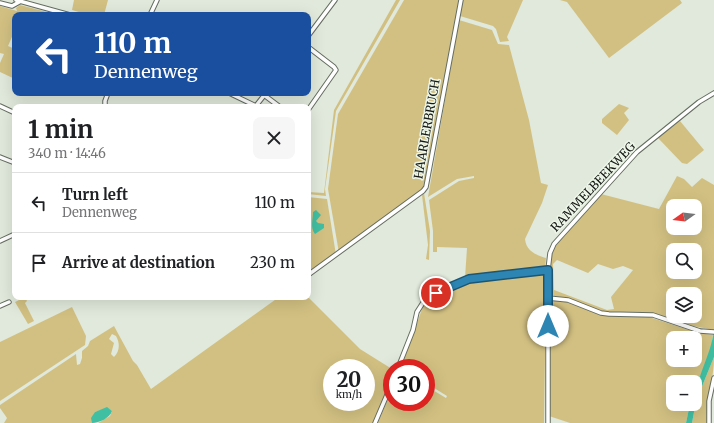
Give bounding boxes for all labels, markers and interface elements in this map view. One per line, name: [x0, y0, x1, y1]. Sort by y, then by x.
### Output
text: 110 m: [94, 25, 171, 61]
icon: left: [28, 28, 80, 80]
text: Dennenweg: [94, 60, 198, 83]
street label: HAARLERBRUCH: [410, 77, 443, 180]
text: 1 min: [28, 114, 93, 145]
button: close: [253, 117, 295, 159]
street label: RAMMELBEEKWEG: [547, 139, 638, 235]
text: 340 m · 14:46: [28, 145, 106, 162]
text: Turn left: [62, 185, 128, 204]
icon: left: [28, 192, 50, 214]
text: 110 m: [254, 193, 295, 212]
north arrow: [666, 199, 702, 235]
map controls: [666, 199, 702, 411]
text: Dennenweg: [62, 204, 137, 221]
button: search: [666, 243, 702, 279]
icon: arrive: [28, 252, 50, 274]
text: Arrive at destination: [62, 253, 215, 272]
text: 230 m: [250, 253, 295, 272]
pin: [419, 276, 453, 310]
icon: arrive: [425, 282, 447, 304]
button: layers: [666, 287, 702, 323]
position arrow: [527, 305, 569, 347]
button: +: [666, 331, 702, 367]
speed limit sign: 30: [383, 359, 435, 411]
text: 20: [337, 367, 361, 392]
button: −: [666, 375, 702, 411]
text: km/h: [336, 388, 362, 401]

